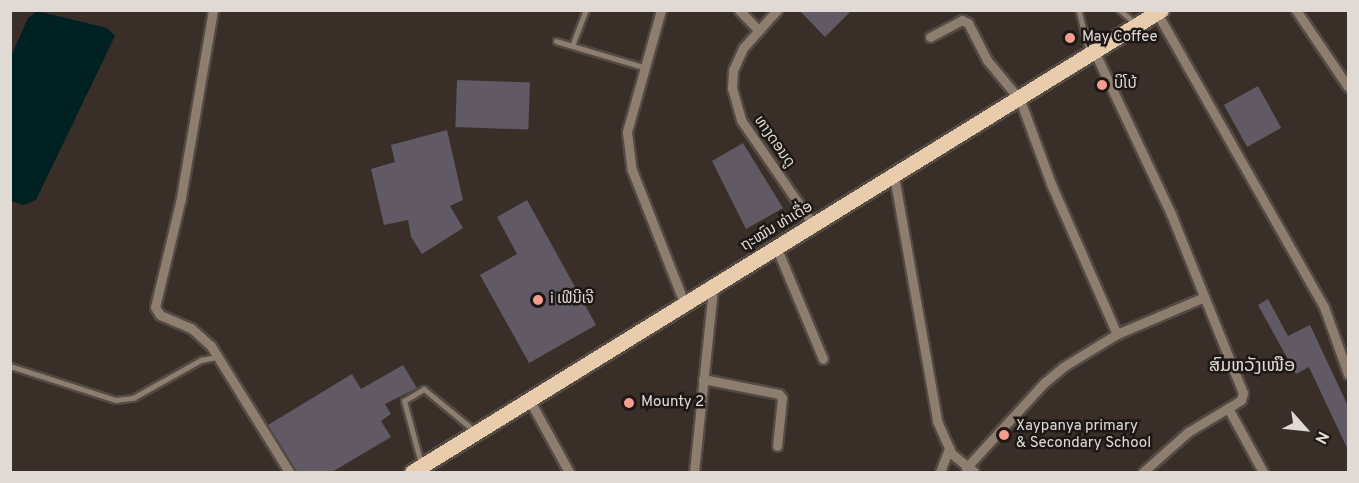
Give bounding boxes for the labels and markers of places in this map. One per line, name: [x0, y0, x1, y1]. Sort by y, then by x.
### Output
place label: May Coffee: [1082, 29, 1158, 47]
marker: May Coffee: [1063, 31, 1077, 45]
place label: ບິໂບ້: [1114, 76, 1137, 94]
marker: ບິໂບ້: [1095, 78, 1109, 92]
place label: i ເຟີນີເຈີ: [550, 291, 594, 309]
marker: i ເຟີນີເຈີ: [531, 293, 545, 307]
place label: Mounty 2: [641, 394, 704, 412]
marker: Mounty 2: [622, 396, 636, 410]
place label: Xaypanya primary & Secondary School: [1016, 417, 1151, 452]
marker: Xaypanya primary & Secondary School: [997, 428, 1011, 442]

